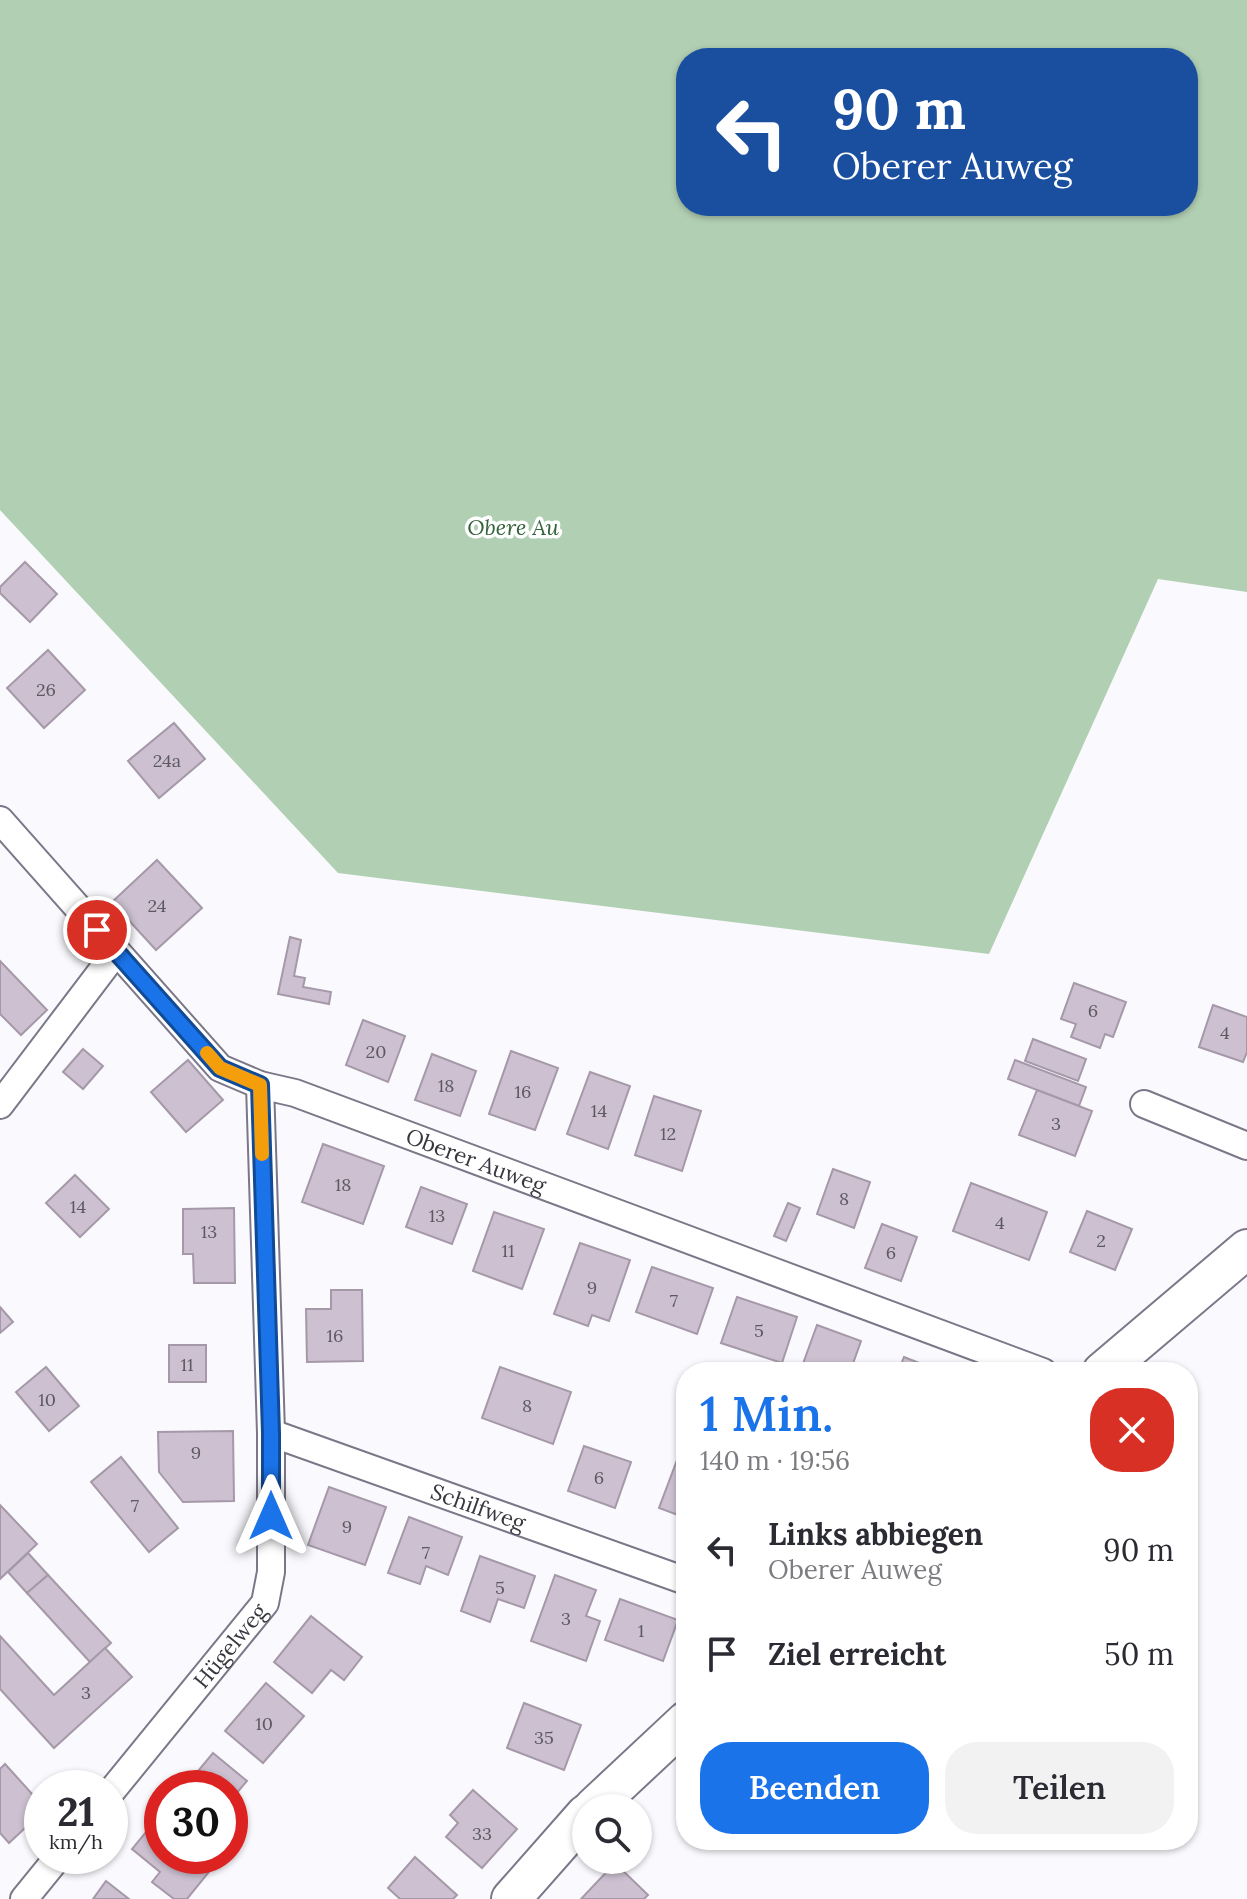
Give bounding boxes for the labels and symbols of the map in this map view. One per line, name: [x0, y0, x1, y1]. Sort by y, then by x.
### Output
park label: Obere Au: [467, 513, 559, 541]
house number: 26: [36, 678, 56, 701]
house number: 24a: [153, 749, 181, 772]
house number: 24: [147, 894, 167, 917]
pin: [63, 896, 131, 964]
house number: 6: [1088, 999, 1098, 1022]
house number: 4: [1220, 1021, 1230, 1044]
house number: 20: [366, 1040, 386, 1063]
house number: 18: [438, 1074, 454, 1097]
house number: 16: [515, 1080, 531, 1103]
house number: 14: [591, 1099, 607, 1122]
house number: 3: [1051, 1112, 1061, 1135]
street label: Oberer Auweg: [402, 1122, 551, 1200]
house number: 12: [660, 1122, 676, 1145]
house number: 18: [335, 1173, 351, 1196]
house number: 8: [839, 1187, 849, 1210]
house number: 14: [70, 1195, 86, 1218]
house number: 13: [429, 1204, 445, 1227]
house number: 4: [995, 1211, 1005, 1234]
house number: 13: [201, 1220, 217, 1243]
house number: 2: [1096, 1229, 1106, 1252]
house number: 11: [501, 1239, 515, 1262]
house number: 6: [886, 1241, 896, 1264]
house number: 9: [587, 1276, 597, 1299]
house number: 7: [670, 1289, 678, 1312]
house number: 5: [754, 1319, 764, 1342]
house number: 16: [327, 1324, 343, 1347]
house number: 11: [180, 1353, 194, 1376]
house number: 10: [38, 1388, 56, 1411]
house number: 8: [522, 1394, 532, 1417]
house number: 9: [191, 1441, 201, 1464]
house number: 6: [594, 1466, 604, 1489]
position arrow: [229, 1474, 313, 1558]
street label: Schilfweg: [427, 1477, 530, 1537]
house number: 7: [131, 1494, 139, 1517]
house number: 9: [342, 1515, 352, 1538]
house number: 7: [422, 1541, 430, 1564]
house number: 5: [495, 1576, 505, 1599]
street label: Hügelweg: [187, 1597, 273, 1694]
house number: 3: [561, 1607, 571, 1630]
house number: 1: [638, 1619, 644, 1642]
house number: 3: [81, 1681, 91, 1704]
house number: 10: [255, 1712, 273, 1735]
house number: 35: [534, 1726, 554, 1749]
speed limit sign: 30: [144, 1770, 248, 1874]
house number: 33: [472, 1822, 492, 1845]

